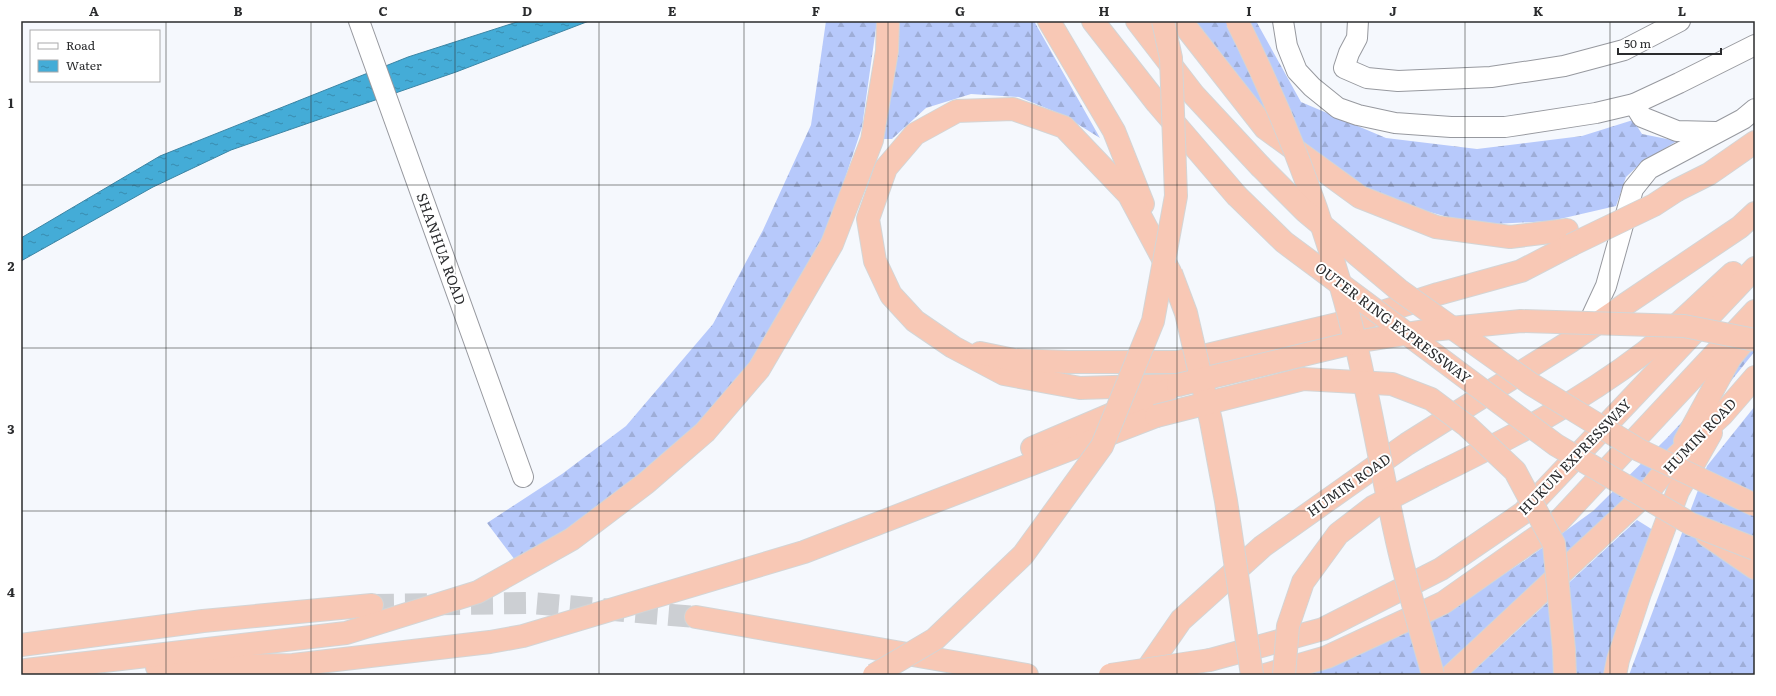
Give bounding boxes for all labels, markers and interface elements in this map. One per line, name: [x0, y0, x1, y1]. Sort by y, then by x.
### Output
text: A: [89, 1, 99, 20]
text: B: [234, 1, 243, 20]
text: C: [378, 1, 388, 20]
text: D: [522, 1, 532, 20]
text: E: [668, 1, 677, 20]
text: F: [812, 1, 820, 20]
text: G: [955, 1, 965, 20]
text: H: [1099, 1, 1110, 20]
text: I: [1246, 1, 1252, 20]
text: J: [1389, 1, 1397, 20]
text: K: [1533, 1, 1544, 20]
text: L: [1678, 1, 1686, 20]
legend: [30, 30, 160, 82]
scale bar: [1618, 30, 1721, 56]
text: 50 m: [1624, 34, 1651, 52]
text: Road: [66, 36, 96, 54]
text: Water: [66, 56, 102, 74]
text: 1: [8, 93, 14, 112]
street label: SHANHUA ROAD: [412, 190, 472, 308]
text: 2: [8, 256, 15, 275]
street label: OUTER RING EXPRESSWAY: [1312, 257, 1476, 388]
street label: HUMIN ROAD: [1658, 393, 1741, 477]
street label: HUKUN EXPRESSWAY: [1513, 394, 1635, 519]
text: 3: [7, 419, 15, 438]
street label: HUMIN ROAD: [1303, 448, 1394, 520]
text: 4: [7, 582, 15, 601]

